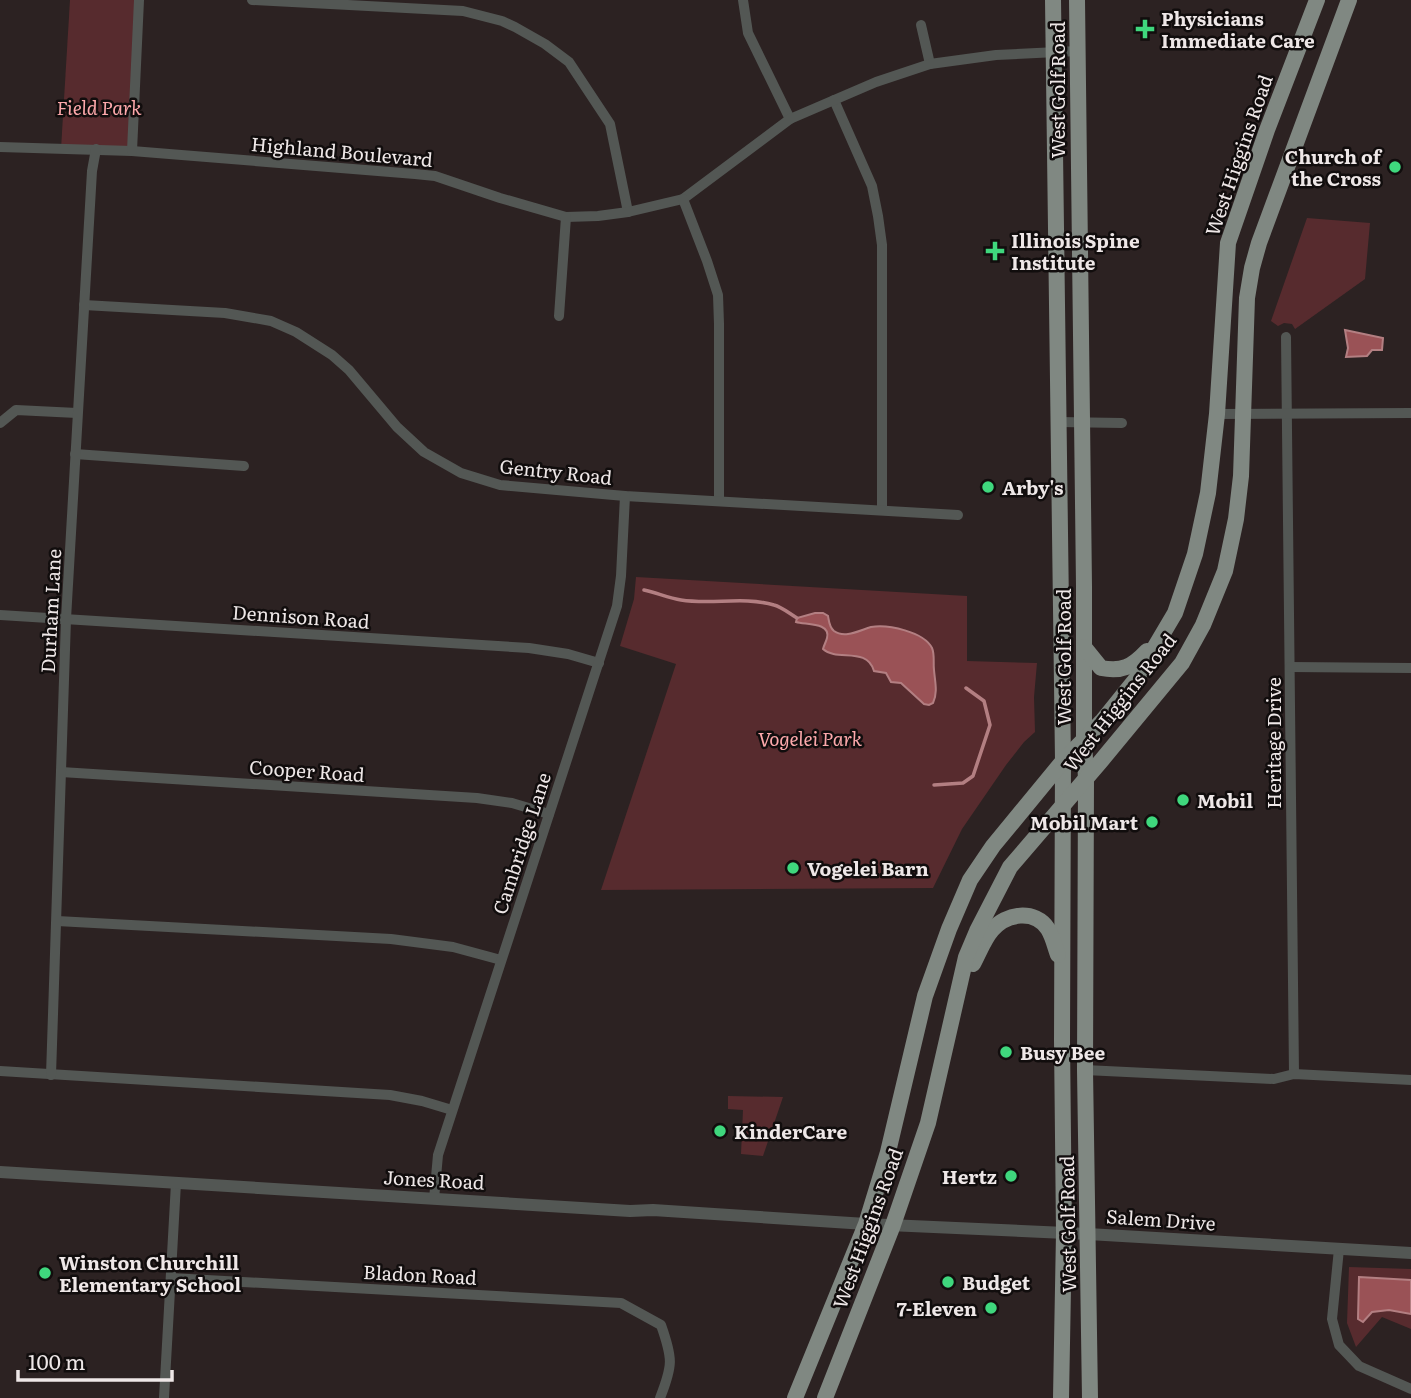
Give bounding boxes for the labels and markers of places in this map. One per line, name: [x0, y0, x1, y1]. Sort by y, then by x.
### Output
place label: Physicians Immediate Care: [1161, 4, 1315, 54]
marker: Physicians Immediate Care: [1135, 19, 1155, 39]
place label: Church of the Cross: [1285, 142, 1383, 192]
marker: Church of the Cross: [1387, 159, 1403, 175]
place label: Illinois Spine Institute: [1011, 226, 1140, 276]
marker: Illinois Spine Institute: [985, 241, 1005, 261]
place label: Arby's: [1002, 473, 1063, 501]
marker: Arby's: [980, 479, 996, 495]
place label: Mobil: [1197, 786, 1253, 814]
marker: Mobil: [1175, 792, 1191, 808]
place label: Mobil Mart: [1030, 808, 1139, 836]
marker: Mobil Mart: [1144, 814, 1160, 830]
place label: Vogelei Barn: [807, 854, 929, 882]
marker: Vogelei Barn: [785, 860, 801, 876]
place label: Busy Bee: [1020, 1038, 1105, 1066]
marker: Busy Bee: [998, 1044, 1014, 1060]
place label: KinderCare: [734, 1117, 847, 1145]
marker: KinderCare: [712, 1123, 728, 1139]
place label: Hertz: [942, 1162, 997, 1190]
marker: Hertz: [1003, 1168, 1019, 1184]
place label: Winston Churchill Elementary School: [59, 1248, 241, 1298]
marker: Winston Churchill Elementary School: [37, 1265, 53, 1281]
place label: Budget: [962, 1268, 1031, 1296]
marker: Budget: [940, 1274, 956, 1290]
place label: 7-Eleven: [896, 1294, 977, 1322]
marker: 7-Eleven: [983, 1300, 999, 1316]

